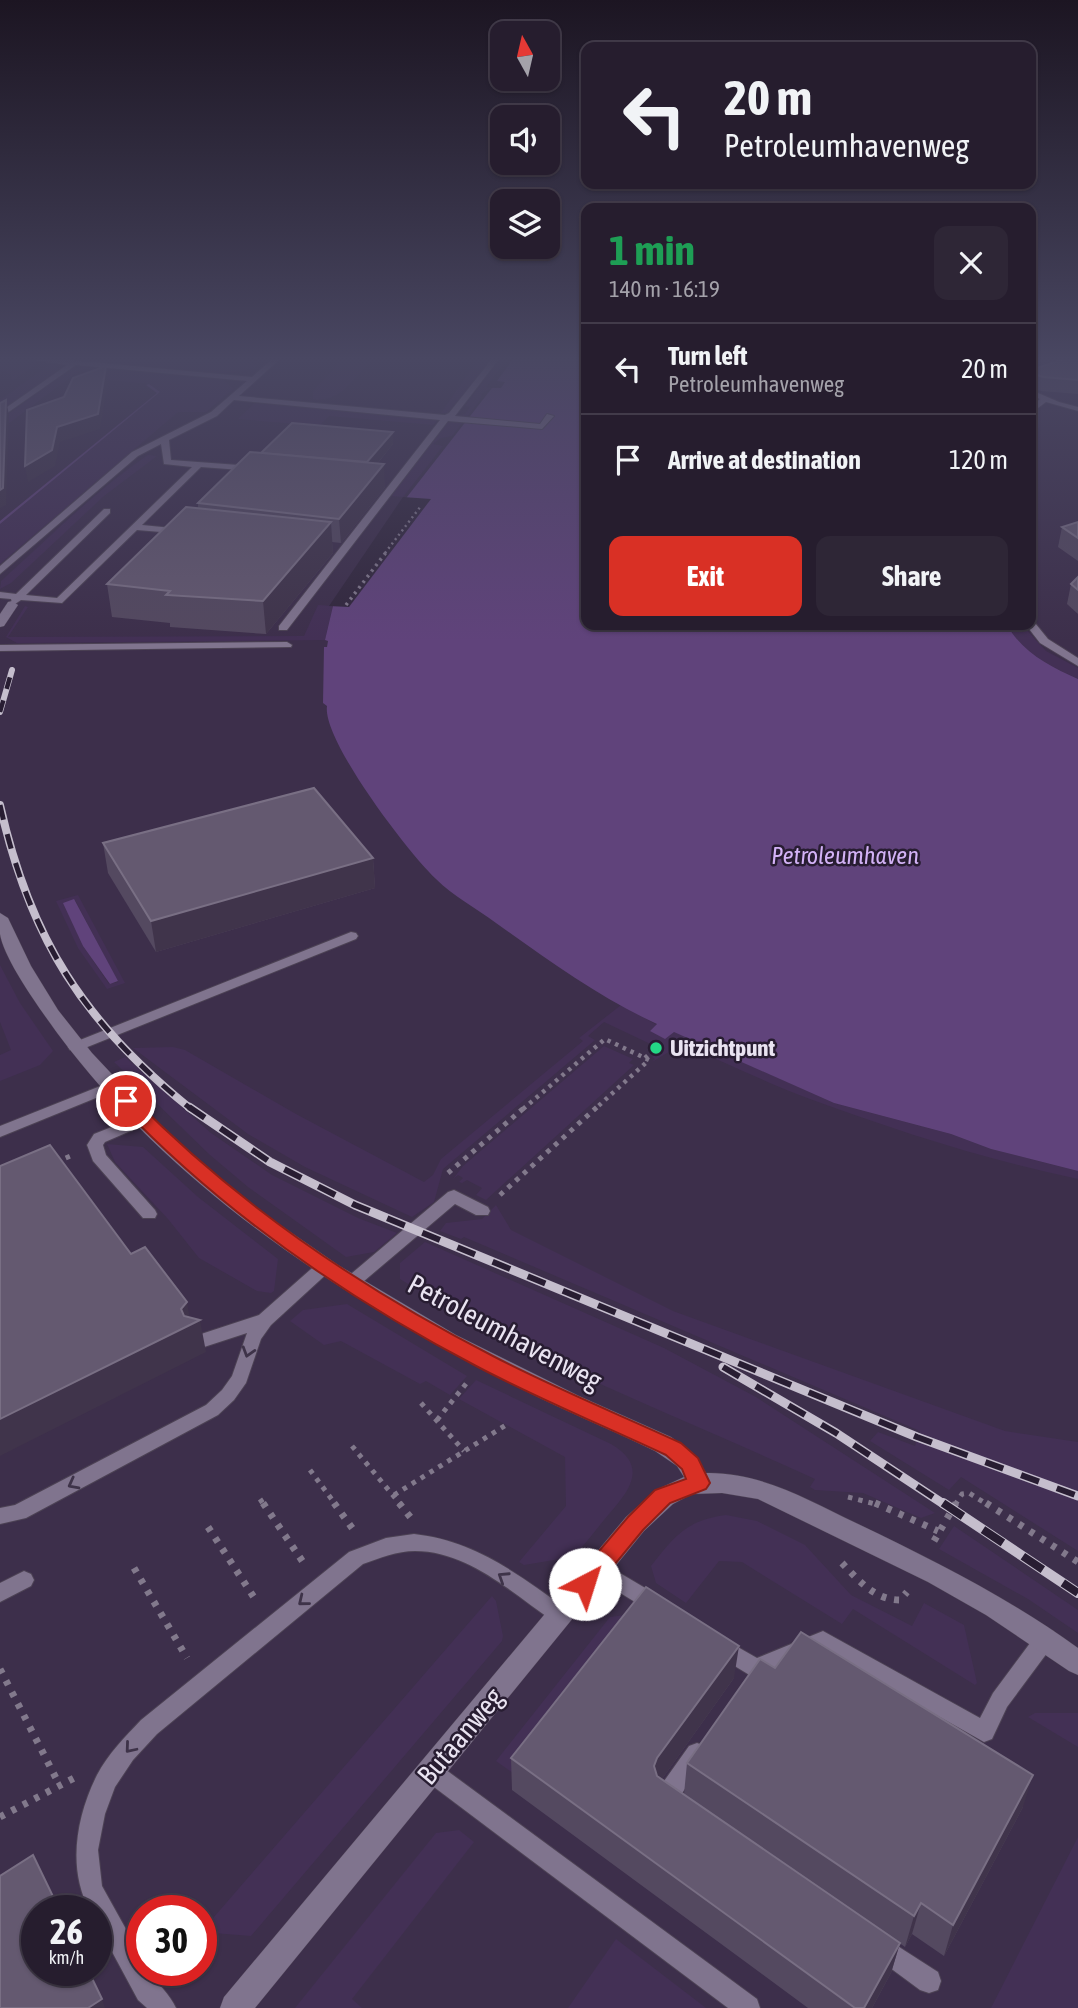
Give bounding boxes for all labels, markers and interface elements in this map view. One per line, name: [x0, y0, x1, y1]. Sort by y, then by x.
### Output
north arrow: [490, 21, 560, 91]
map controls: [490, 21, 560, 259]
text: 20 m: [724, 69, 812, 125]
icon: left: [609, 70, 700, 161]
button: sound: [490, 105, 560, 175]
text: Petroleumhavenweg: [724, 127, 969, 164]
button: layers: [490, 189, 560, 259]
text: 1 min: [609, 226, 695, 274]
button: close: [934, 226, 1008, 300]
text: 140 m · 16:19: [609, 276, 720, 302]
text: Turn left: [668, 341, 748, 371]
icon: left: [609, 350, 647, 388]
text: 20 m: [961, 354, 1008, 384]
text: Petroleumhavenweg: [668, 371, 844, 397]
icon: arrive: [609, 441, 647, 479]
text: Arrive at destination: [668, 445, 861, 475]
text: 120 m: [949, 445, 1008, 475]
button: Exit: [609, 536, 802, 616]
button: Share: [816, 536, 1008, 616]
water label: Petroleumhaven: [771, 842, 919, 869]
place label: Uitzichtpunt: [670, 1035, 776, 1061]
marker: Uitzichtpunt: [648, 1040, 664, 1056]
pin: [96, 1071, 156, 1131]
icon: arrive: [107, 1082, 145, 1120]
street label: Petroleumhavenweg: [403, 1268, 607, 1396]
one-way arrow: [242, 1345, 256, 1358]
one-way arrow: [68, 1475, 80, 1489]
position arrow: [548, 1547, 622, 1621]
one-way arrow: [498, 1573, 511, 1585]
one-way arrow: [299, 1593, 312, 1605]
street label: Butaanweg: [411, 1681, 509, 1791]
one-way arrow: [126, 1740, 138, 1753]
speed limit sign: 30: [126, 1895, 217, 1986]
text: 26: [50, 1911, 83, 1951]
text: km/h: [49, 1947, 84, 1968]

